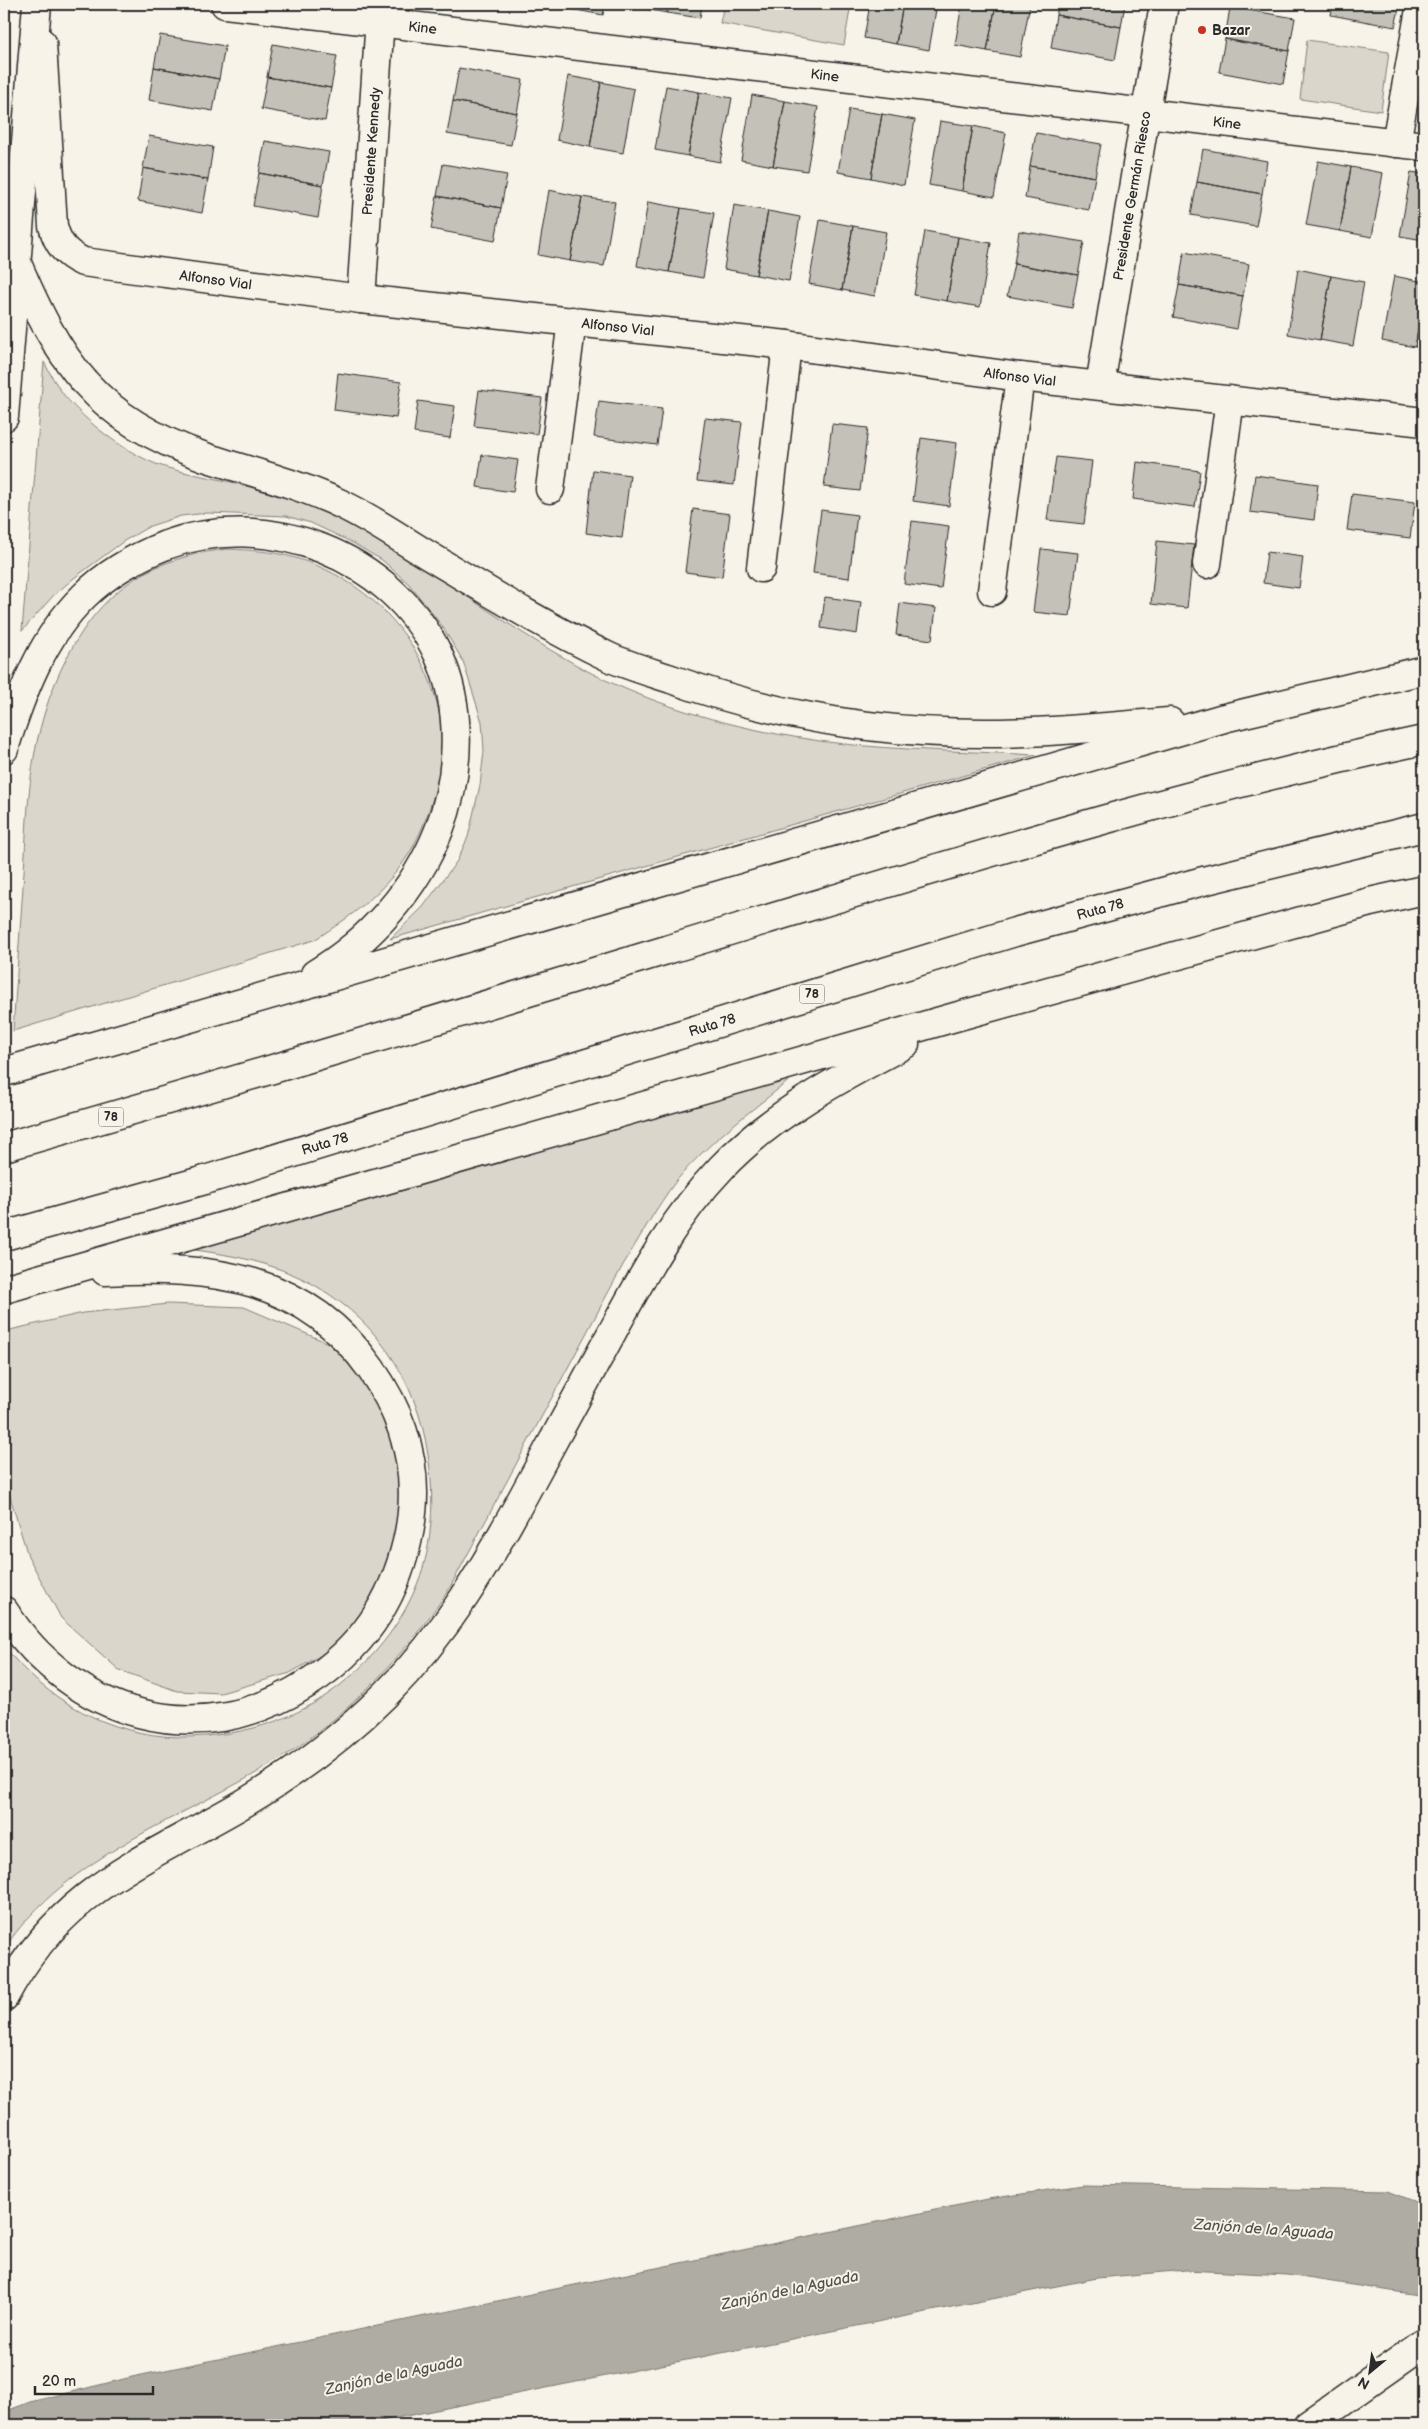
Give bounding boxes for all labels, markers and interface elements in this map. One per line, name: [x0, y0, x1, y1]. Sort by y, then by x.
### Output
street label: Kine: [407, 18, 438, 38]
place label: Bazar: [1212, 22, 1251, 39]
marker: Bazar: [1196, 24, 1208, 36]
street label: Kine: [810, 65, 840, 86]
street label: Presidente Kennedy: [359, 86, 384, 216]
street label: Presidente Germán Riesco: [1110, 110, 1155, 282]
street label: Kine: [1212, 113, 1242, 133]
street label: Alfonso Vial: [179, 267, 253, 293]
street label: Alfonso Vial: [581, 315, 655, 340]
street label: Alfonso Vial: [983, 364, 1057, 390]
street label: Ruta 78: [1075, 895, 1126, 924]
road number: 78: [800, 984, 824, 1004]
street label: Ruta 78: [687, 1010, 738, 1040]
road number: 78: [98, 1108, 124, 1126]
street label: Ruta 78: [300, 1129, 350, 1159]
water label: Zanjón de la Aguada: [1193, 2215, 1334, 2244]
water label: Zanjón de la Aguada: [719, 2267, 860, 2314]
north arrow: [1346, 2346, 1396, 2396]
water label: Zanjón de la Aguada: [323, 2352, 464, 2399]
scale bar: [35, 2364, 152, 2396]
text: 20 m: [42, 2372, 76, 2391]
text: N: [1355, 2373, 1373, 2393]

